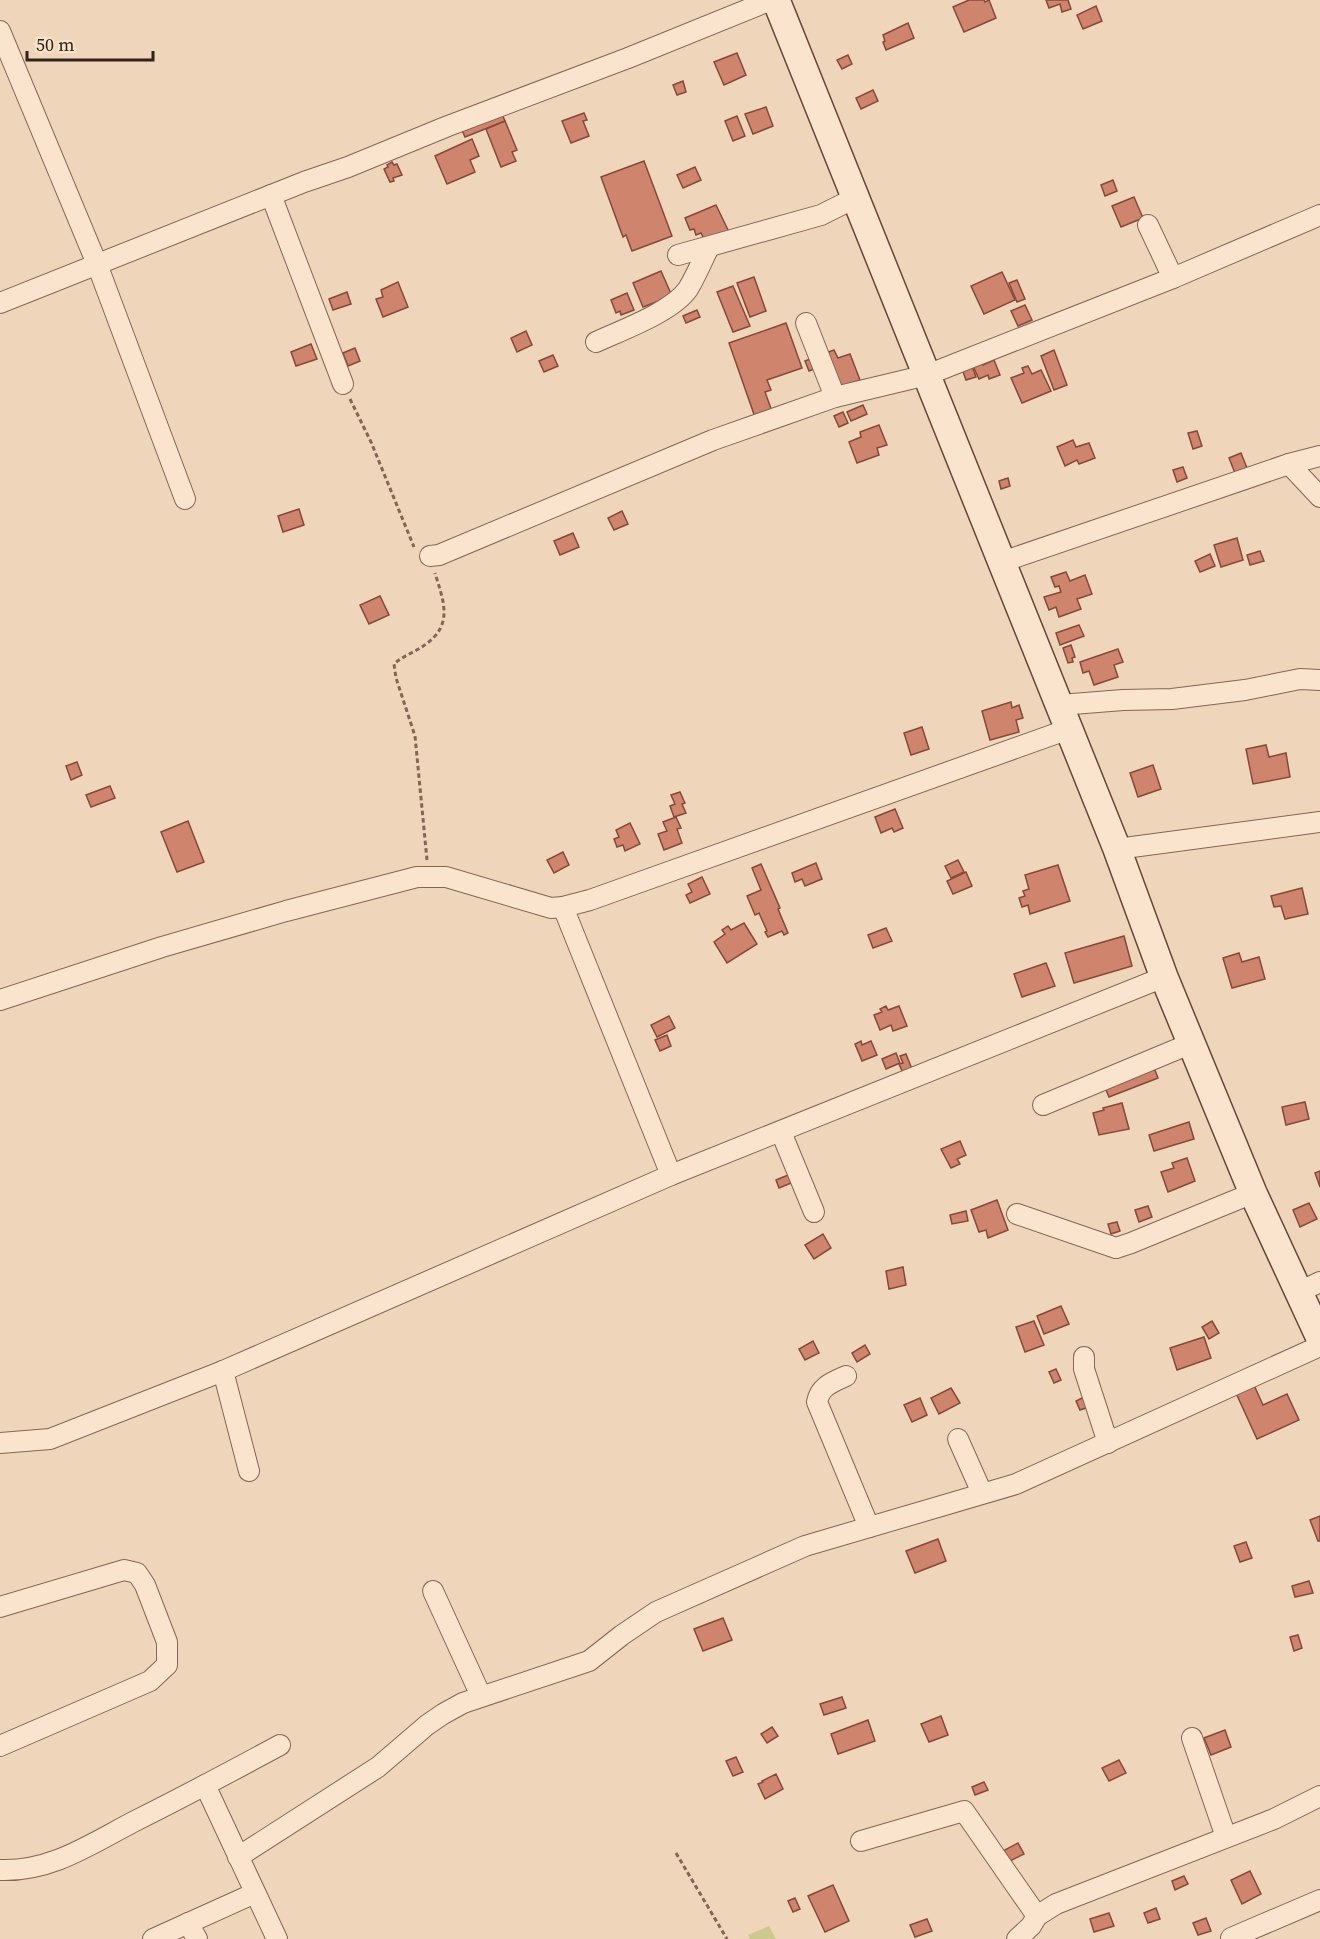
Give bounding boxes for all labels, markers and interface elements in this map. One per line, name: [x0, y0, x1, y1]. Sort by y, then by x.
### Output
scale bar: [27, 24, 153, 62]
text: 50 m: [36, 32, 74, 57]

